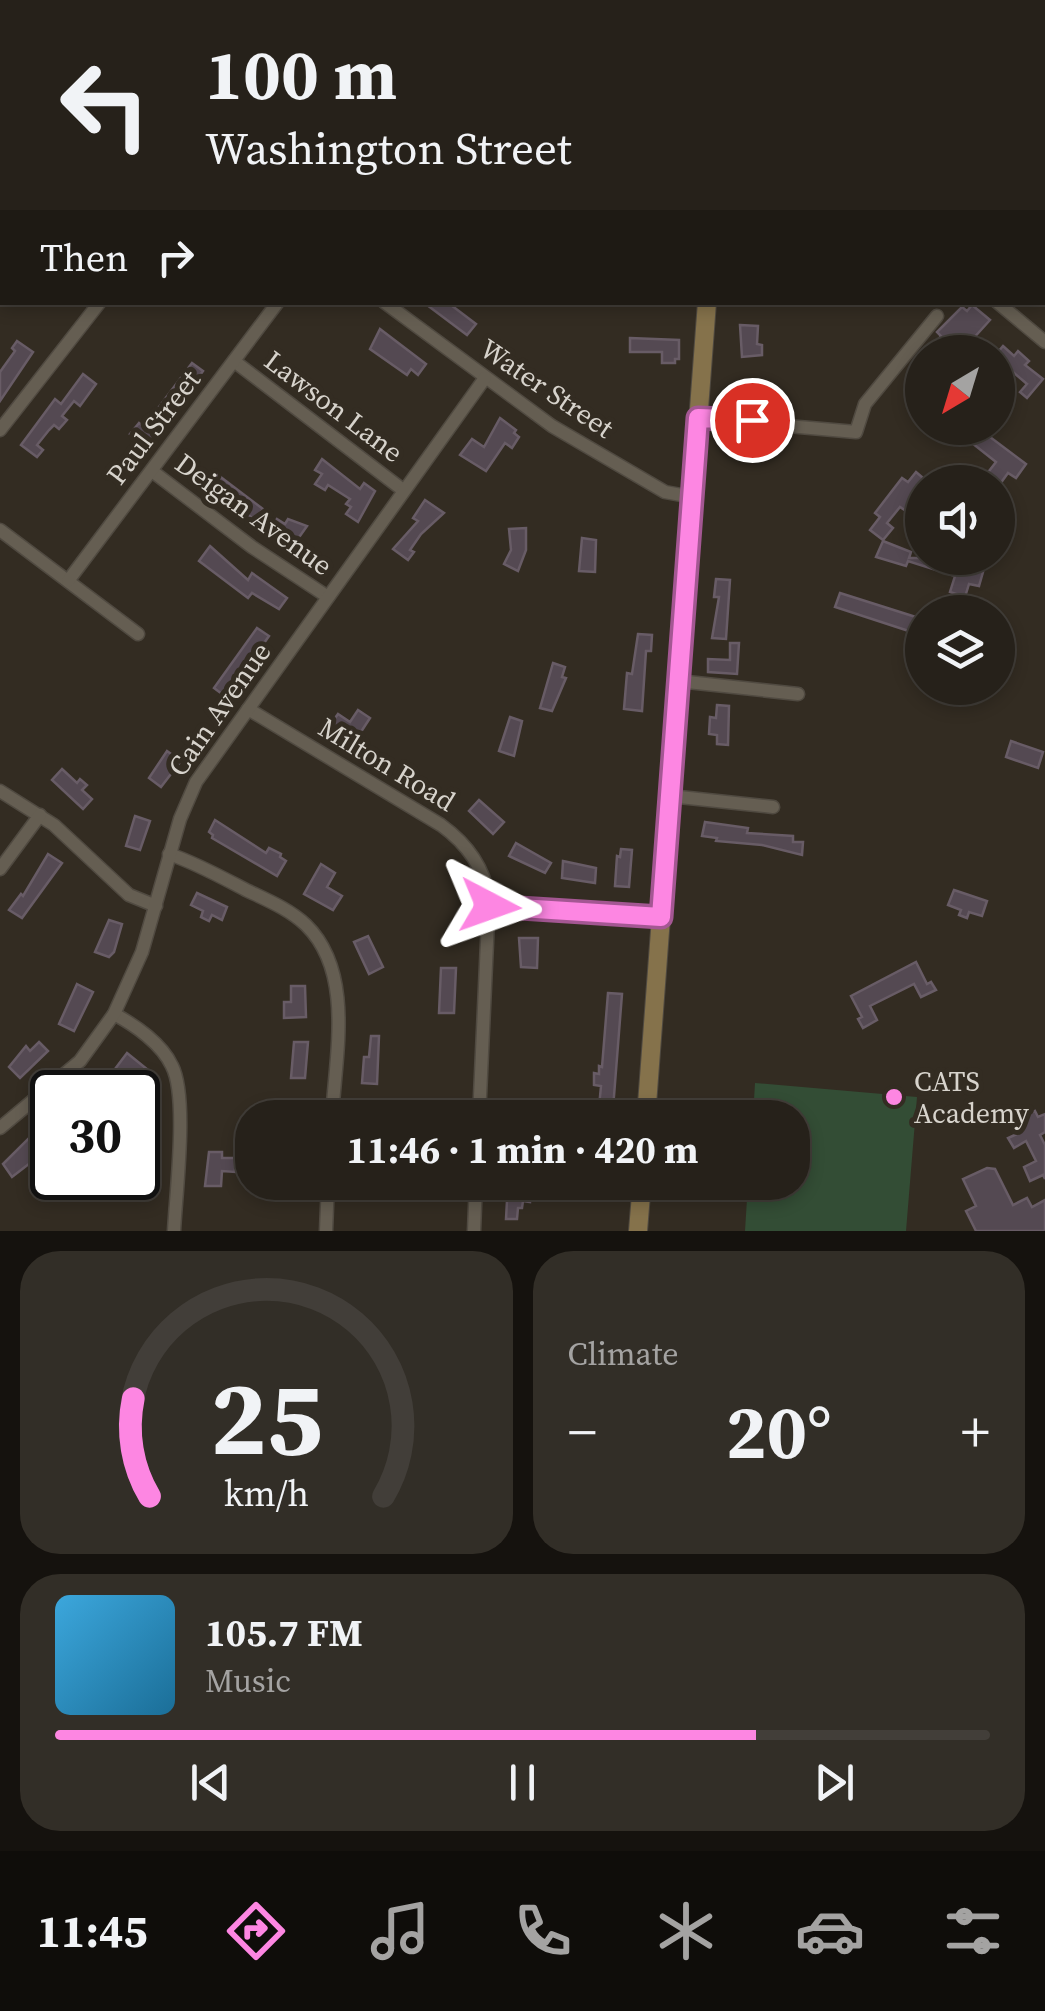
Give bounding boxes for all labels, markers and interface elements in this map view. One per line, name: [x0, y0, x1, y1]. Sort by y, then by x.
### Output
text: 100 m: [205, 26, 397, 122]
icon: left: [40, 40, 170, 170]
text: Washington Street: [205, 117, 572, 179]
icon: right: [148, 230, 203, 285]
text: Then: [40, 232, 128, 284]
street label: Water Street: [473, 329, 622, 447]
north arrow: [905, 335, 1015, 445]
map controls: [905, 335, 1015, 705]
street label: Lawson Lane: [257, 341, 411, 471]
street label: Paul Street: [97, 361, 209, 492]
pin: [710, 378, 795, 463]
icon: arrive: [725, 393, 780, 448]
street label: Deigan Avenue: [168, 444, 340, 584]
button: sound: [905, 465, 1015, 575]
button: layers: [905, 595, 1015, 705]
street label: Cain Avenue: [159, 634, 279, 784]
street label: Milton Road: [311, 708, 463, 820]
position arrow: [438, 854, 542, 958]
place label: CATS Academy: [914, 1062, 1029, 1132]
speed limit sign: 30: [30, 1070, 160, 1200]
marker: CATS Academy: [883, 1086, 905, 1108]
text: 11:46 · 1 min · 420 m: [346, 1124, 699, 1176]
text: Climate: [568, 1332, 679, 1376]
text: 25: [210, 1346, 323, 1489]
text: 20°: [726, 1380, 832, 1483]
text: −: [568, 1394, 597, 1469]
text: +: [961, 1394, 990, 1469]
text: km/h: [224, 1469, 309, 1518]
text: 105.7 FM: [205, 1607, 363, 1659]
text: Music: [205, 1659, 291, 1703]
icon: previous: [183, 1755, 238, 1810]
icon: pause: [495, 1755, 550, 1810]
icon: next: [807, 1755, 862, 1810]
icon: directions: [221, 1896, 291, 1966]
icon: music: [365, 1896, 435, 1966]
icon: phone: [508, 1896, 578, 1966]
icon: climate: [651, 1896, 721, 1966]
icon: car: [795, 1896, 865, 1966]
icon: filters: [938, 1896, 1008, 1966]
text: 11:45: [37, 1900, 148, 1962]

